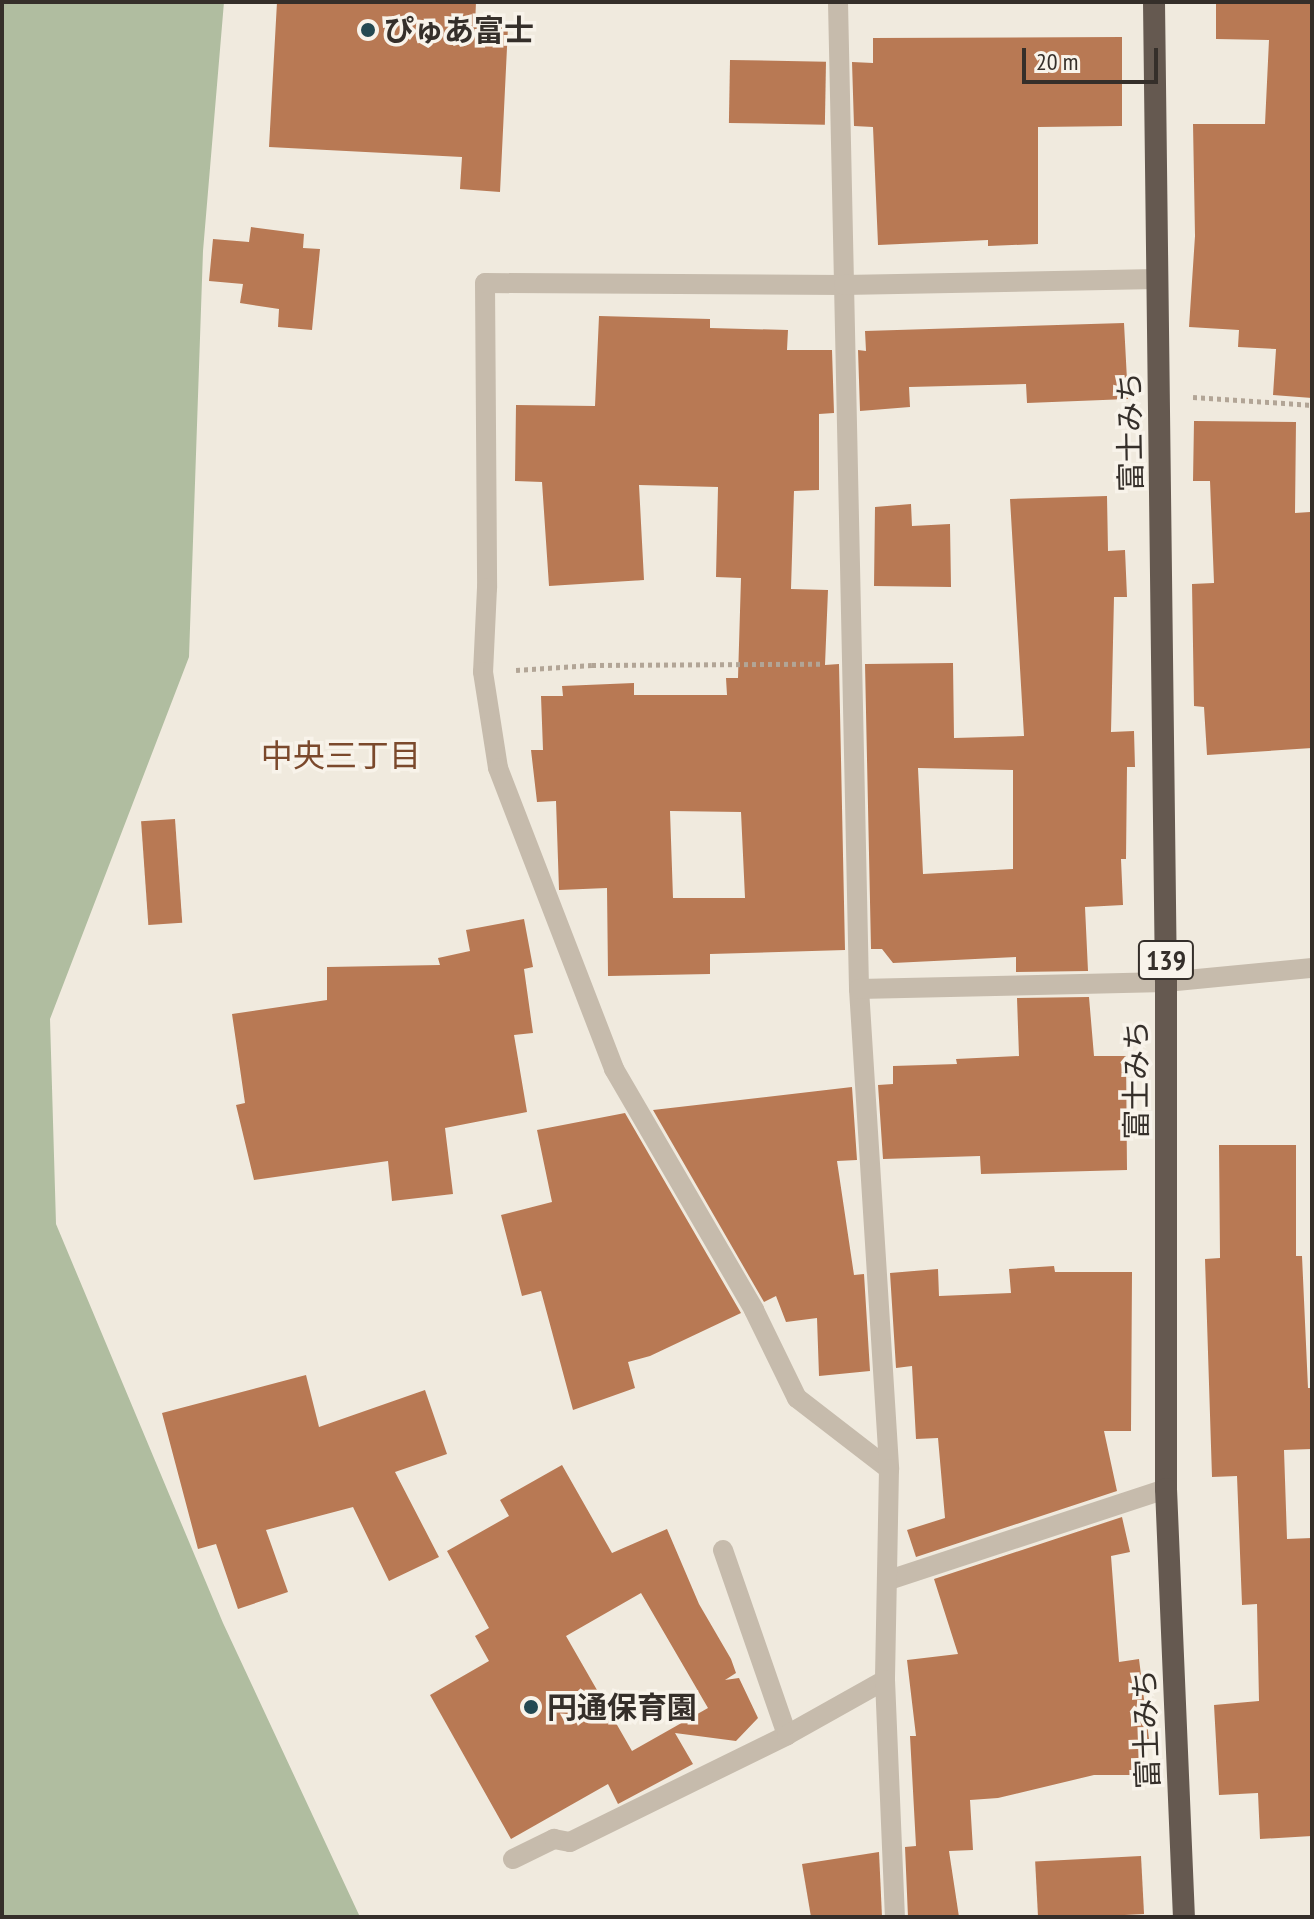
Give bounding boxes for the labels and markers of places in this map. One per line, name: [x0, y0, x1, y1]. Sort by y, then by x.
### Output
place label: ぴゅあ富士: [384, 12, 534, 48]
marker: ぴゅあ富士: [359, 21, 377, 39]
place label: 円通保育園: [547, 1689, 697, 1725]
marker: 円通保育園: [522, 1698, 540, 1716]

